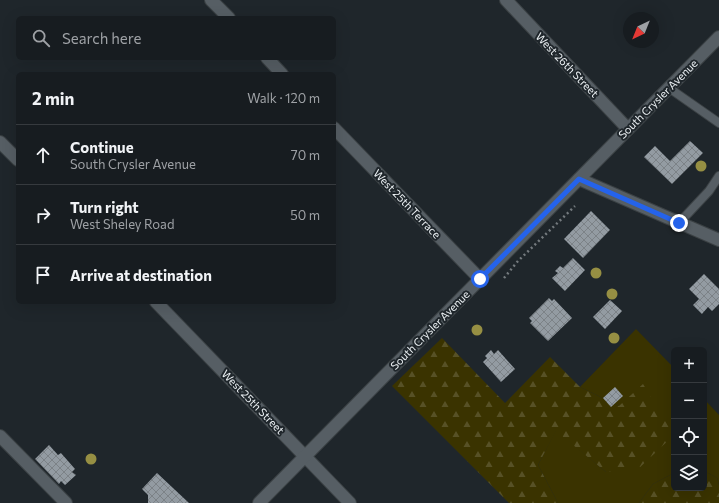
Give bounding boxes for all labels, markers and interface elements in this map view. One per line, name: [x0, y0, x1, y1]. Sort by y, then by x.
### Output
north arrow: [623, 12, 659, 48]
search box: [16, 16, 336, 60]
icon: search: [30, 27, 52, 49]
text: Search here: [62, 29, 141, 47]
street label: West 26th Street: [533, 30, 602, 100]
street label: South Crysler Avenue: [615, 56, 700, 141]
text: 2 min: [32, 88, 74, 109]
text: Walk · 120 m: [247, 90, 320, 106]
text: Continue: [70, 138, 134, 156]
icon: ahead: [32, 144, 54, 166]
text: 70 m: [291, 147, 320, 163]
text: South Crysler Avenue: [70, 156, 196, 172]
street label: West 25th Terrace: [371, 166, 444, 241]
text: Turn right: [70, 198, 139, 216]
icon: right: [32, 204, 54, 226]
text: 50 m: [290, 207, 320, 223]
route end: [670, 214, 688, 232]
text: West Sheley Road: [70, 216, 174, 232]
icon: arrive: [32, 264, 54, 286]
text: Arrive at destination: [70, 266, 212, 284]
route start: [471, 270, 489, 288]
street label: South Crysler Avenue: [387, 287, 472, 372]
map controls: [671, 347, 707, 491]
button: +: [671, 347, 707, 383]
street label: West 25th Street: [219, 367, 288, 437]
button: −: [671, 383, 707, 419]
button: locate: [671, 419, 707, 455]
button: layers: [671, 455, 707, 491]

